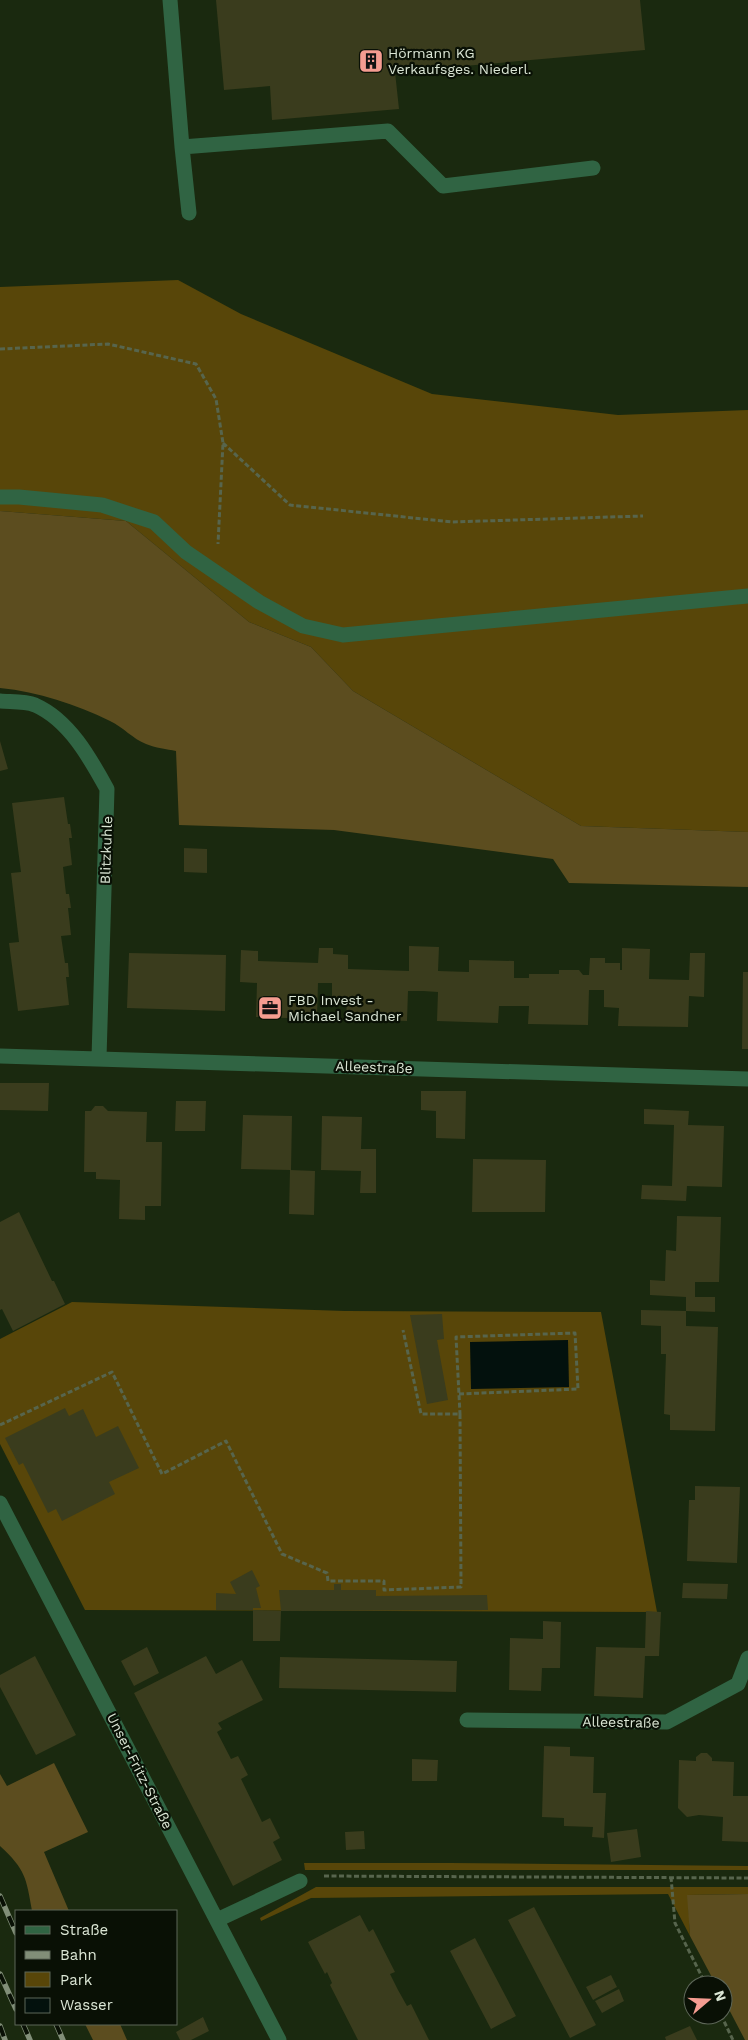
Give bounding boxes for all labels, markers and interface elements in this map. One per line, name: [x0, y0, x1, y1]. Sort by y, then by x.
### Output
place label: Hörmann KG Verkaufsges. Niederl.: [388, 45, 532, 77]
building icon: Hörmann KG Verkaufsges. Niederl.: [358, 48, 384, 74]
street label: Blitzkuhle: [97, 816, 115, 884]
place label: FBD Invest - Michael Sandner: [288, 992, 402, 1024]
office icon: FBD Invest - Michael Sandner: [257, 995, 283, 1021]
street label: Alleestraße: [335, 1058, 413, 1076]
street label: Unser-Fritz-Straße: [104, 1710, 176, 1832]
street label: Alleestraße: [582, 1713, 660, 1731]
legend: [15, 1910, 178, 2025]
text: Straße: [60, 1921, 108, 1939]
text: Bahn: [60, 1946, 97, 1964]
text: Park: [60, 1971, 93, 1989]
north arrow: [683, 1975, 733, 2025]
text: N: [711, 1988, 730, 2003]
text: Wasser: [60, 1996, 113, 2014]

